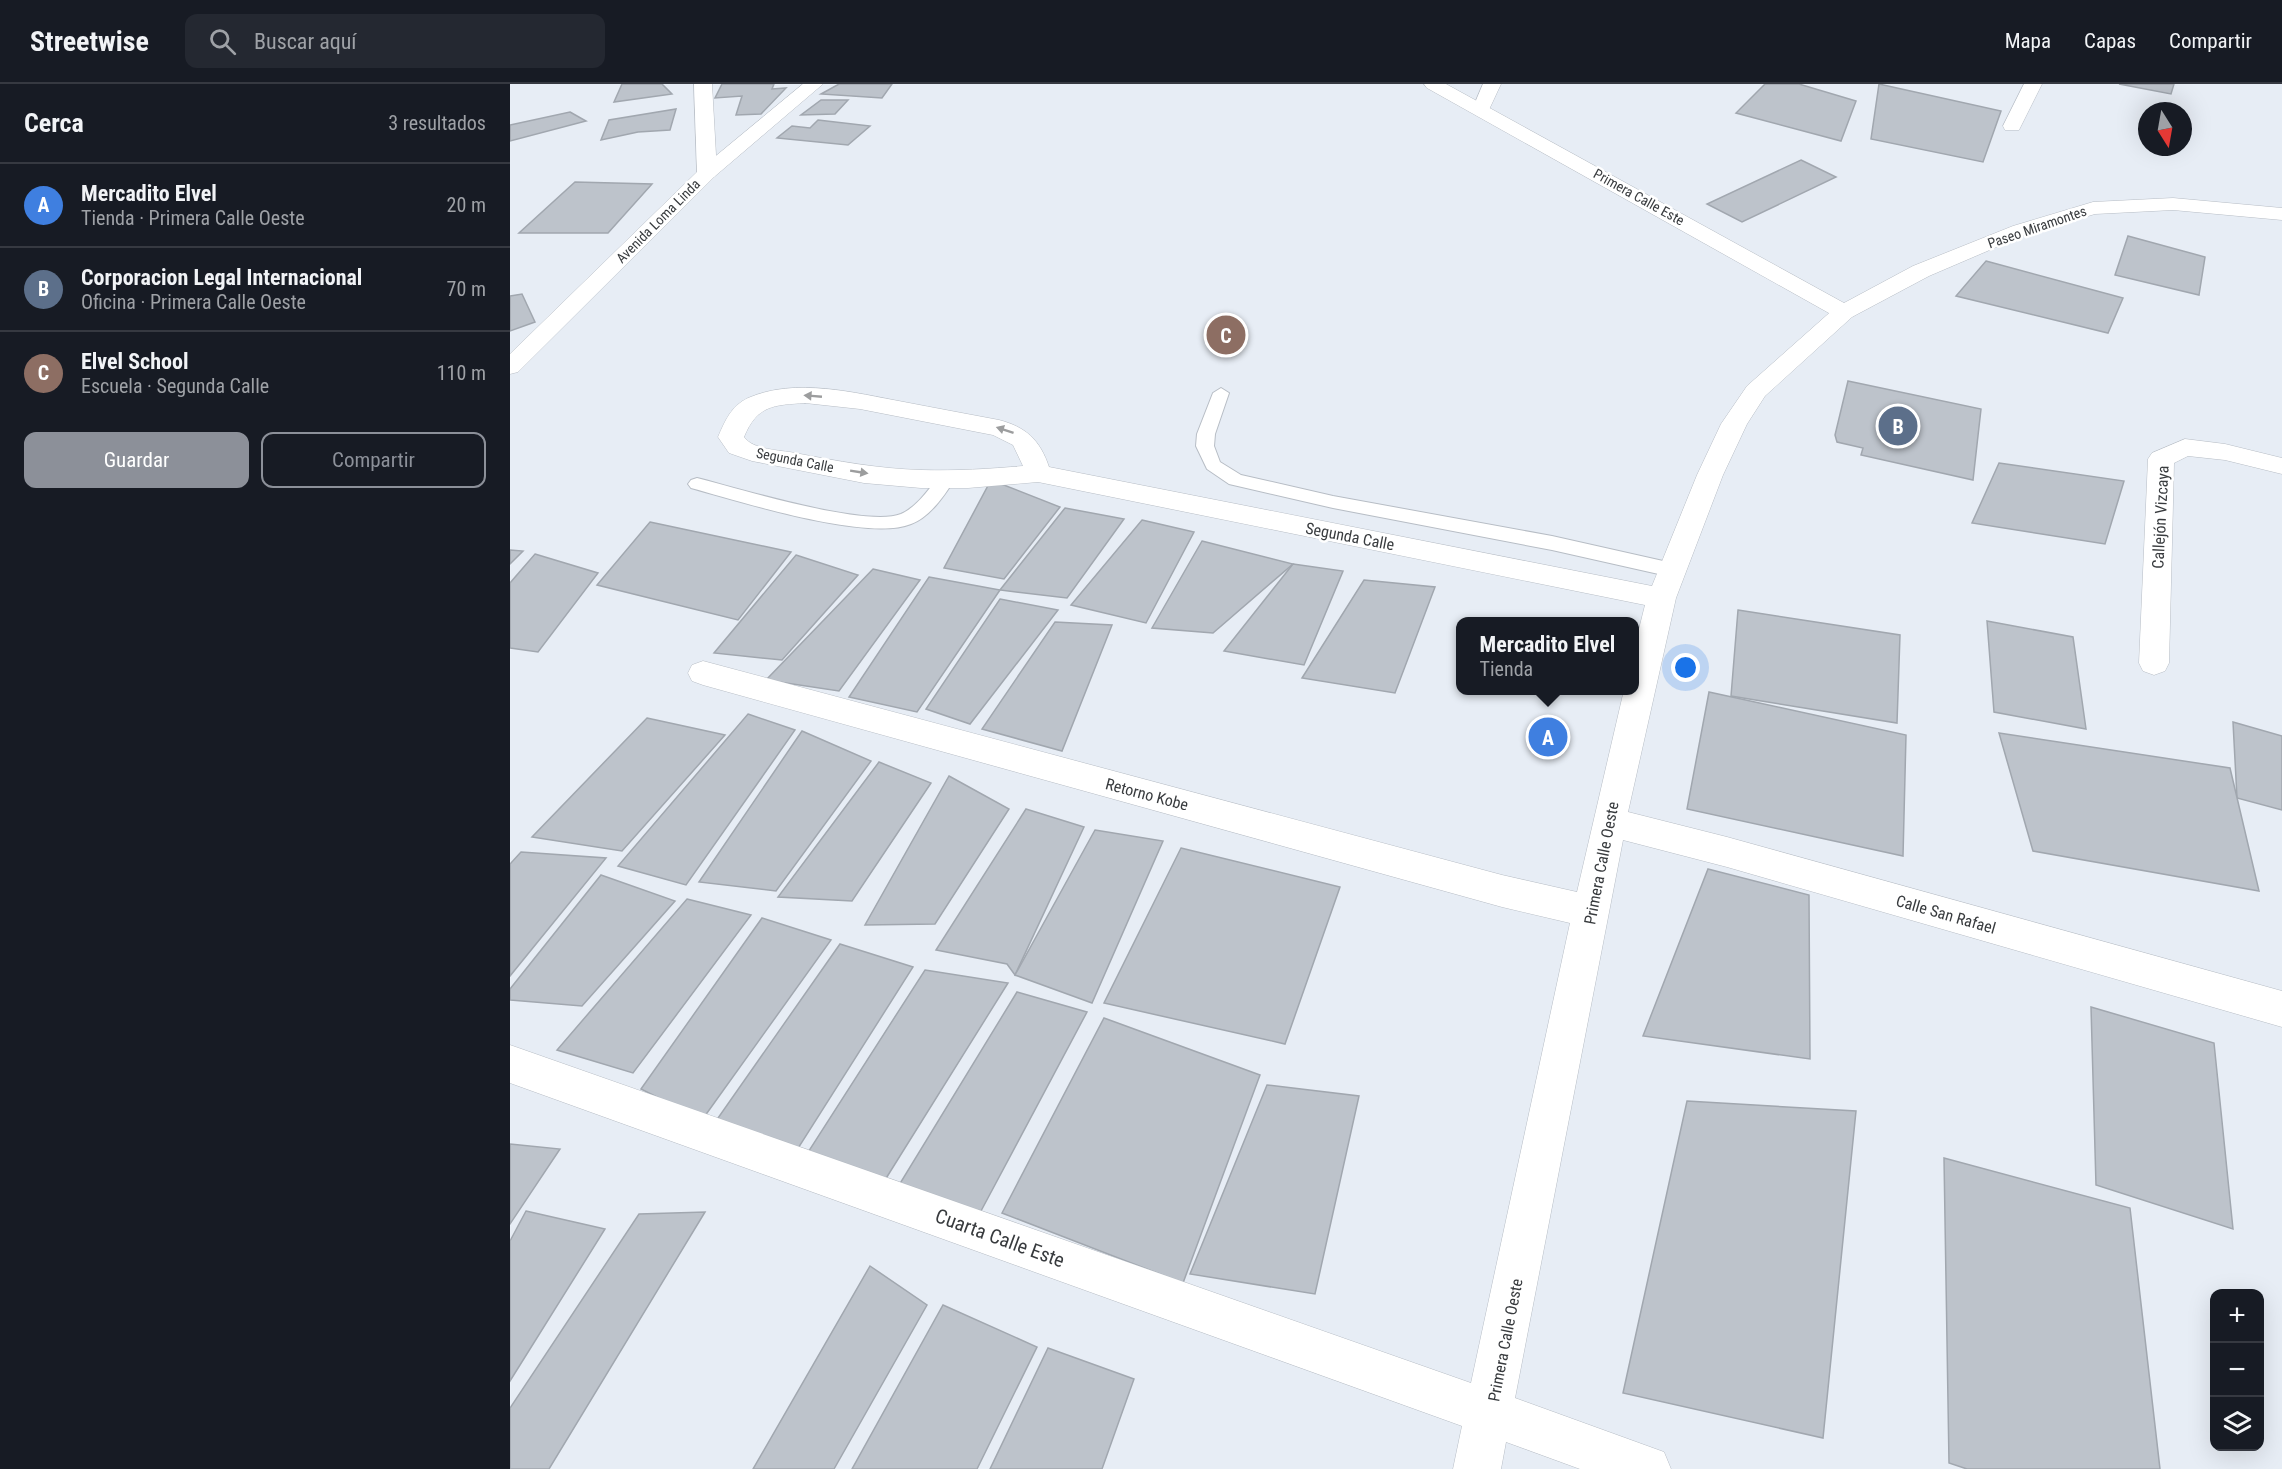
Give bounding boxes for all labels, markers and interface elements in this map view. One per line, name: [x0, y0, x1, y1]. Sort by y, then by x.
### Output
search box: [185, 14, 605, 68]
text: Streetwise: [30, 25, 149, 58]
icon: search: [206, 25, 239, 58]
text: Buscar aquí: [254, 29, 357, 54]
text: Mapa: [2005, 29, 2051, 53]
text: Capas: [2084, 29, 2136, 53]
text: Compartir: [2169, 29, 2252, 53]
north arrow: [2138, 102, 2192, 156]
text: Cerca: [24, 108, 84, 138]
text: 3 resultados: [388, 111, 486, 135]
street label: Primera Calle Este: [1591, 165, 1687, 229]
street label: Avenida Loma Linda: [613, 176, 703, 266]
text: Mercadito Elvel: [81, 181, 217, 206]
text: A: [38, 193, 49, 217]
text: 20 m: [447, 193, 486, 217]
street label: Paseo Miramontes: [1985, 203, 2089, 251]
text: Tienda · Primera Calle Oeste: [81, 206, 305, 230]
text: Corporacion Legal Internacional: [81, 265, 362, 290]
text: B: [38, 277, 49, 301]
text: 70 m: [447, 277, 486, 301]
text: Oficina · Primera Calle Oeste: [81, 290, 306, 314]
pin: C: [1206, 312, 1246, 358]
text: Elvel School: [81, 349, 188, 374]
text: C: [38, 361, 49, 385]
text: 110 m: [437, 361, 486, 385]
text: Escuela · Segunda Calle: [81, 374, 269, 398]
one-way arrow: [803, 391, 822, 401]
pin: B: [1878, 404, 1918, 448]
one-way arrow: [996, 425, 1014, 434]
button: Guardar: [24, 432, 249, 488]
button: Compartir: [261, 432, 486, 488]
street label: Segunda Calle: [755, 445, 836, 475]
street label: Callejón Vizcaya: [2148, 465, 2173, 569]
one-way arrow: [849, 468, 868, 477]
street label: Segunda Calle: [1304, 519, 1396, 554]
popup: [1456, 617, 1639, 695]
text: Mercadito Elvel: [1480, 632, 1615, 657]
your location: [1671, 653, 1700, 682]
text: Tienda: [1480, 657, 1533, 681]
pin: A: [1528, 714, 1568, 760]
street label: Retorno Kobe: [1103, 774, 1190, 815]
street label: Primera Calle Oeste: [1580, 800, 1623, 926]
street label: Calle San Rafael: [1894, 891, 1998, 938]
street label: Cuarta Calle Este: [932, 1204, 1068, 1272]
street label: Primera Calle Oeste: [1484, 1277, 1527, 1403]
map controls: [2210, 1289, 2264, 1451]
button: +: [2210, 1289, 2264, 1343]
button: −: [2210, 1343, 2264, 1397]
button: layers: [2210, 1397, 2264, 1451]

